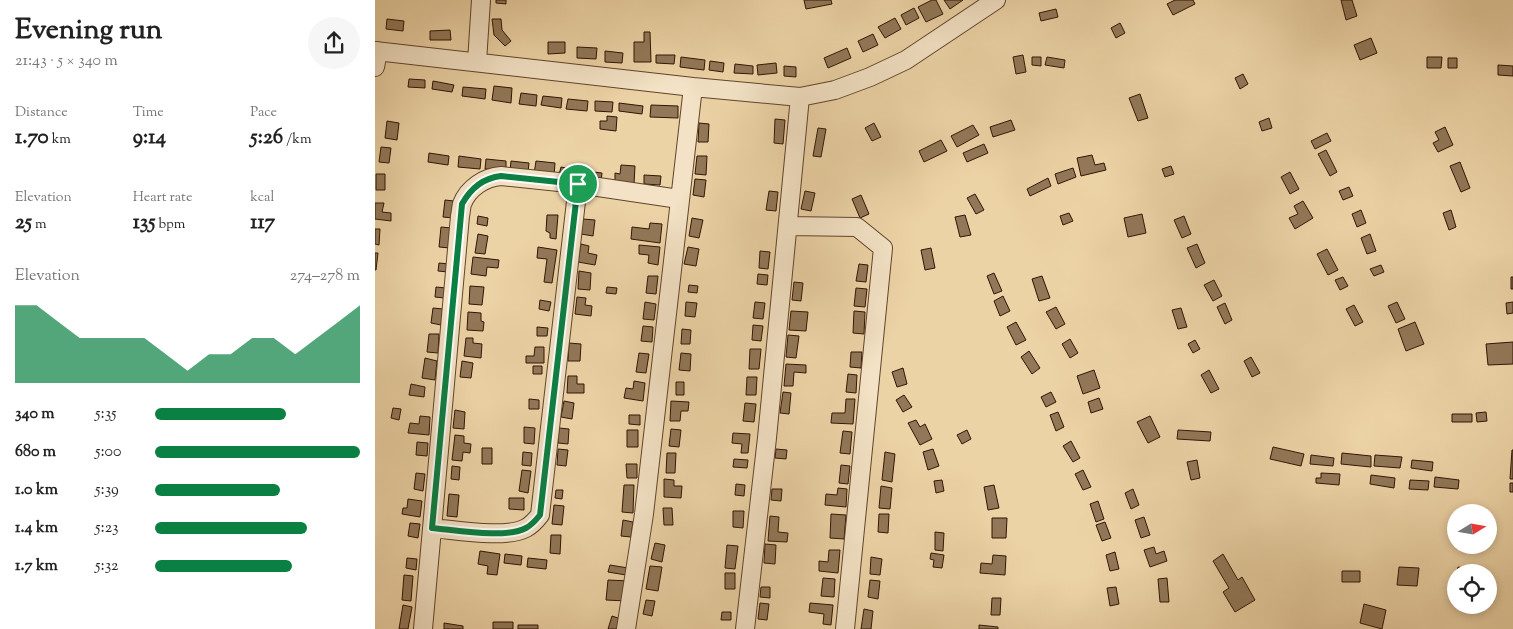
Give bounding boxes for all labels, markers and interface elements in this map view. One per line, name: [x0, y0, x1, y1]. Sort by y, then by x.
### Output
text: Evening run: [15, 11, 162, 51]
button: share: [308, 17, 360, 69]
text: 21:43 · 5 × 340 m: [15, 50, 118, 73]
text: Distance: [15, 103, 68, 123]
text: Time: [133, 103, 164, 123]
text: Pace: [250, 103, 277, 123]
text: 1.70: [15, 123, 49, 153]
text: 9:14: [133, 123, 166, 153]
text: 5:26: [250, 123, 283, 153]
text: km: [49, 130, 71, 150]
text: /km: [283, 130, 312, 150]
pin: [557, 163, 599, 205]
icon: arrive: [564, 170, 592, 198]
text: Elevation: [15, 188, 72, 208]
text: Heart rate: [133, 188, 192, 208]
text: kcal: [250, 188, 274, 208]
text: 25: [15, 208, 32, 238]
text: 135: [133, 208, 155, 238]
text: 117: [250, 208, 275, 238]
text: m: [32, 215, 47, 235]
text: bpm: [155, 215, 185, 235]
text: Elevation: [15, 265, 80, 288]
text: 274–278 m: [290, 265, 360, 288]
text: 340 m: [15, 403, 55, 426]
text: 5:35: [95, 403, 117, 426]
text: 680 m: [15, 441, 56, 464]
text: 5:00: [95, 441, 121, 464]
text: 1.0 km: [15, 479, 58, 502]
text: 5:39: [95, 479, 119, 502]
north arrow: [1447, 504, 1497, 554]
map controls: [1447, 504, 1497, 614]
text: 1.4 km: [15, 517, 58, 540]
text: 5:23: [95, 517, 119, 540]
text: 1.7 km: [15, 555, 58, 578]
text: 5:32: [95, 555, 119, 578]
button: locate: [1447, 564, 1497, 614]

